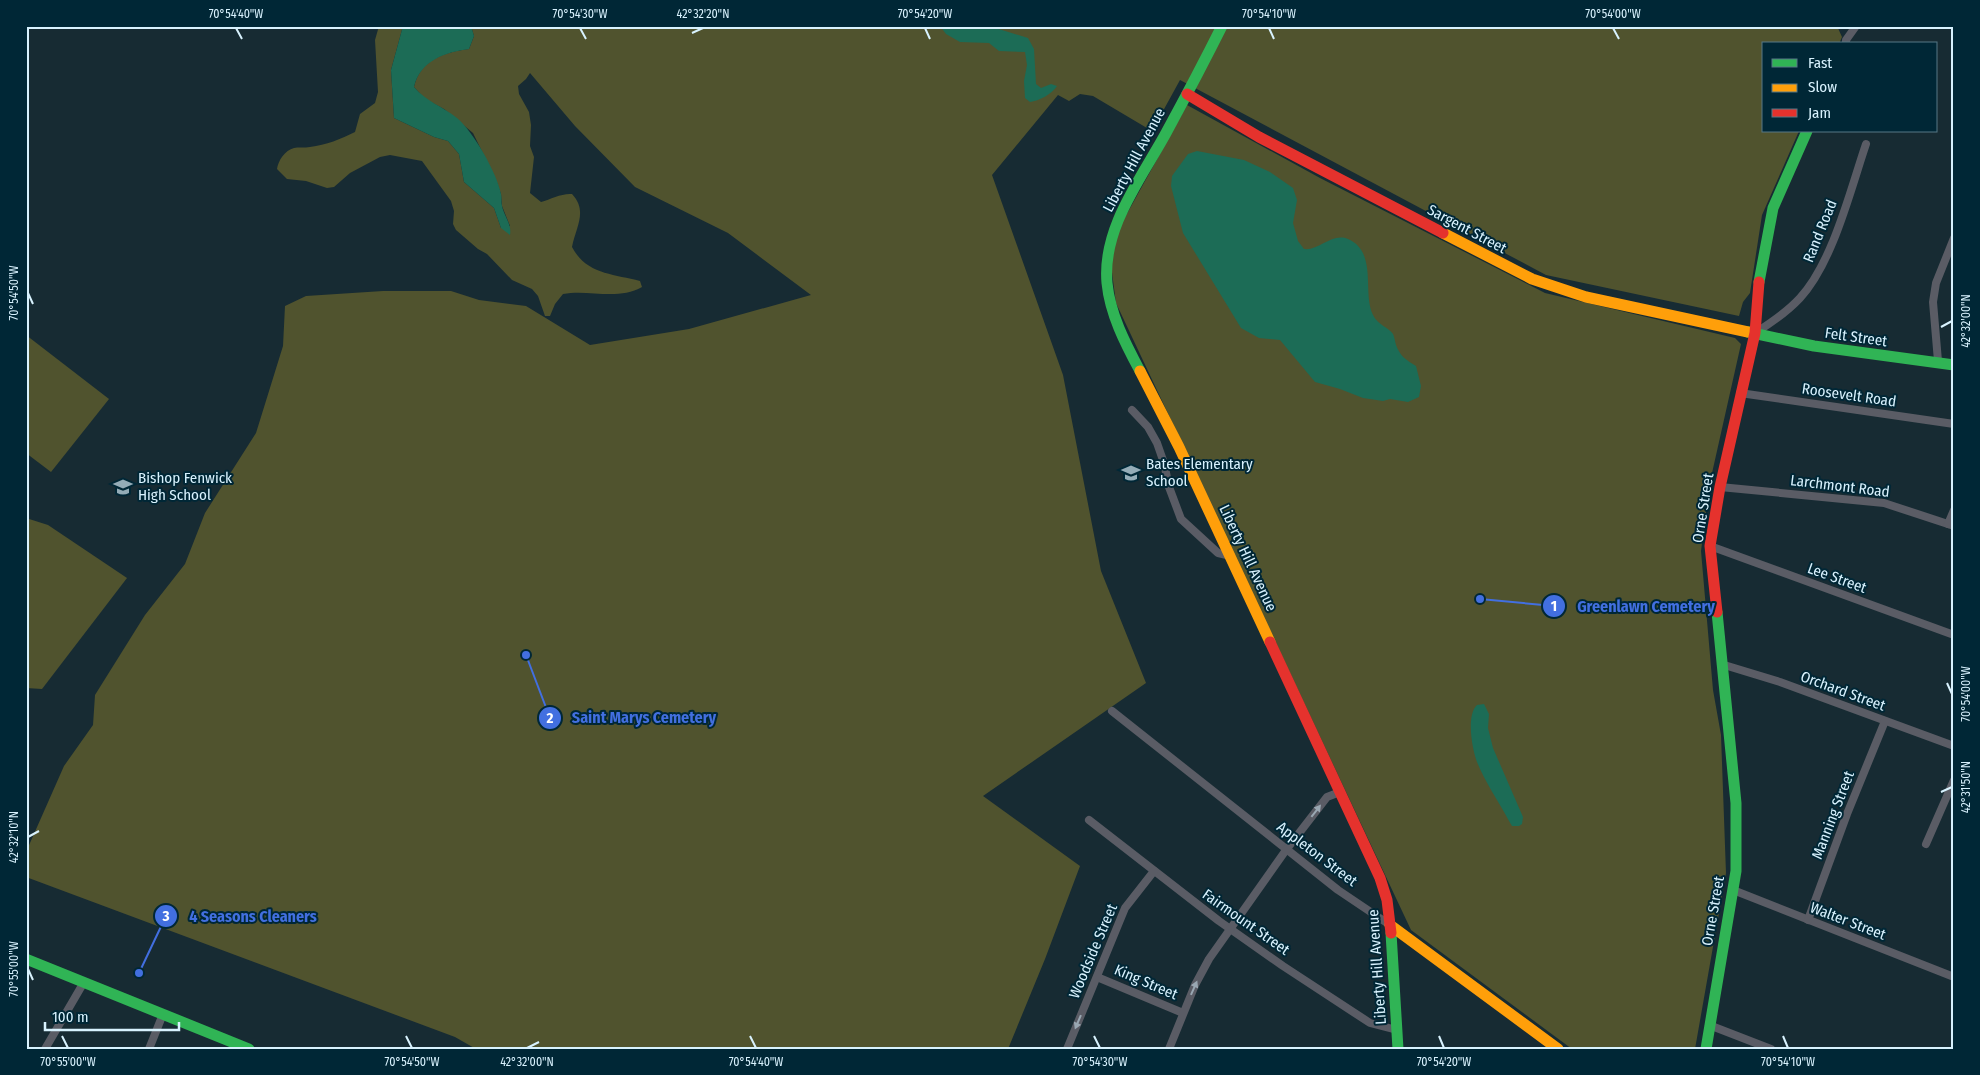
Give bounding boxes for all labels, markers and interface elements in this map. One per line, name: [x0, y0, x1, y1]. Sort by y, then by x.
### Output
text: 70°54'40"W: [209, 7, 263, 21]
text: 70°54'30"W: [553, 7, 607, 21]
text: 42°32'20"N: [677, 7, 729, 21]
text: 70°54'20"W: [898, 7, 952, 21]
text: 70°54'10"W: [1242, 7, 1296, 21]
text: 70°54'00"W: [1585, 7, 1641, 21]
legend: [1762, 42, 1938, 132]
text: Fast: [1808, 54, 1832, 72]
text: Slow: [1808, 78, 1837, 96]
text: Jam: [1808, 104, 1831, 122]
street label: Liberty Hill Avenue: [1099, 105, 1169, 215]
street label: Rand Road: [1799, 197, 1841, 265]
street label: Sargent Street: [1424, 201, 1510, 257]
text: 70°54'50"W: [7, 266, 21, 320]
text: 42°32'00"N: [1959, 294, 1973, 348]
street label: Felt Street: [1824, 324, 1888, 350]
street label: Roosevelt Road: [1801, 379, 1897, 411]
place label: Bates Elementary School: [1146, 455, 1253, 490]
school or university icon: Bates Elementary School: [1120, 462, 1142, 484]
place label: Bishop Fenwick High School: [138, 469, 232, 504]
street label: Larchmont Road: [1789, 471, 1891, 501]
street label: Orne Street: [1689, 472, 1717, 544]
school or university icon: Bishop Fenwick High School: [112, 476, 134, 498]
street label: Liberty Hill Avenue: [1215, 502, 1281, 614]
street label: Lee Street: [1805, 559, 1869, 597]
callout: Greenlawn Cemetery: [1542, 591, 1725, 622]
text: 1: [1551, 597, 1557, 615]
text: Greenlawn Cemetery: [1577, 597, 1715, 616]
text: 70°54'00"W: [1959, 666, 1973, 722]
street label: Orchard Street: [1798, 667, 1888, 715]
callout: Saint Marys Cemetery: [537, 702, 726, 733]
text: Saint Marys Cemetery: [572, 708, 717, 727]
text: 2: [546, 709, 554, 727]
text: 42°31'50"N: [1959, 761, 1973, 813]
street label: Manning Street: [1808, 768, 1858, 862]
one-way arrow: [1311, 805, 1322, 818]
text: 42°32'10"N: [7, 811, 21, 863]
street label: Appleton Street: [1273, 818, 1361, 890]
street label: Orne Street: [1698, 875, 1728, 947]
street label: Fairmount Street: [1199, 885, 1293, 959]
street label: Walter Street: [1808, 898, 1889, 944]
callout: 4 Seasons Cleaners: [154, 901, 327, 932]
street label: Woodside Street: [1065, 901, 1121, 1001]
text: 3: [161, 907, 170, 925]
text: 4 Seasons Cleaners: [189, 907, 317, 926]
street label: Liberty Hill Avenue: [1364, 909, 1390, 1025]
text: 70°55'00"W: [7, 941, 21, 997]
street label: King Street: [1112, 961, 1180, 1003]
one-way arrow: [1191, 981, 1199, 995]
scale bar: [45, 1000, 179, 1032]
text: 100 m: [52, 1008, 89, 1026]
one-way arrow: [1073, 1015, 1081, 1029]
text: 70°55'00"W: [40, 1055, 96, 1069]
text: 70°54'50"W: [385, 1055, 439, 1069]
text: 42°32'00"N: [500, 1055, 554, 1069]
text: 70°54'40"W: [729, 1055, 783, 1069]
text: 70°54'30"W: [1073, 1055, 1127, 1069]
text: 70°54'20"W: [1417, 1055, 1471, 1069]
text: 70°54'10"W: [1761, 1055, 1815, 1069]

